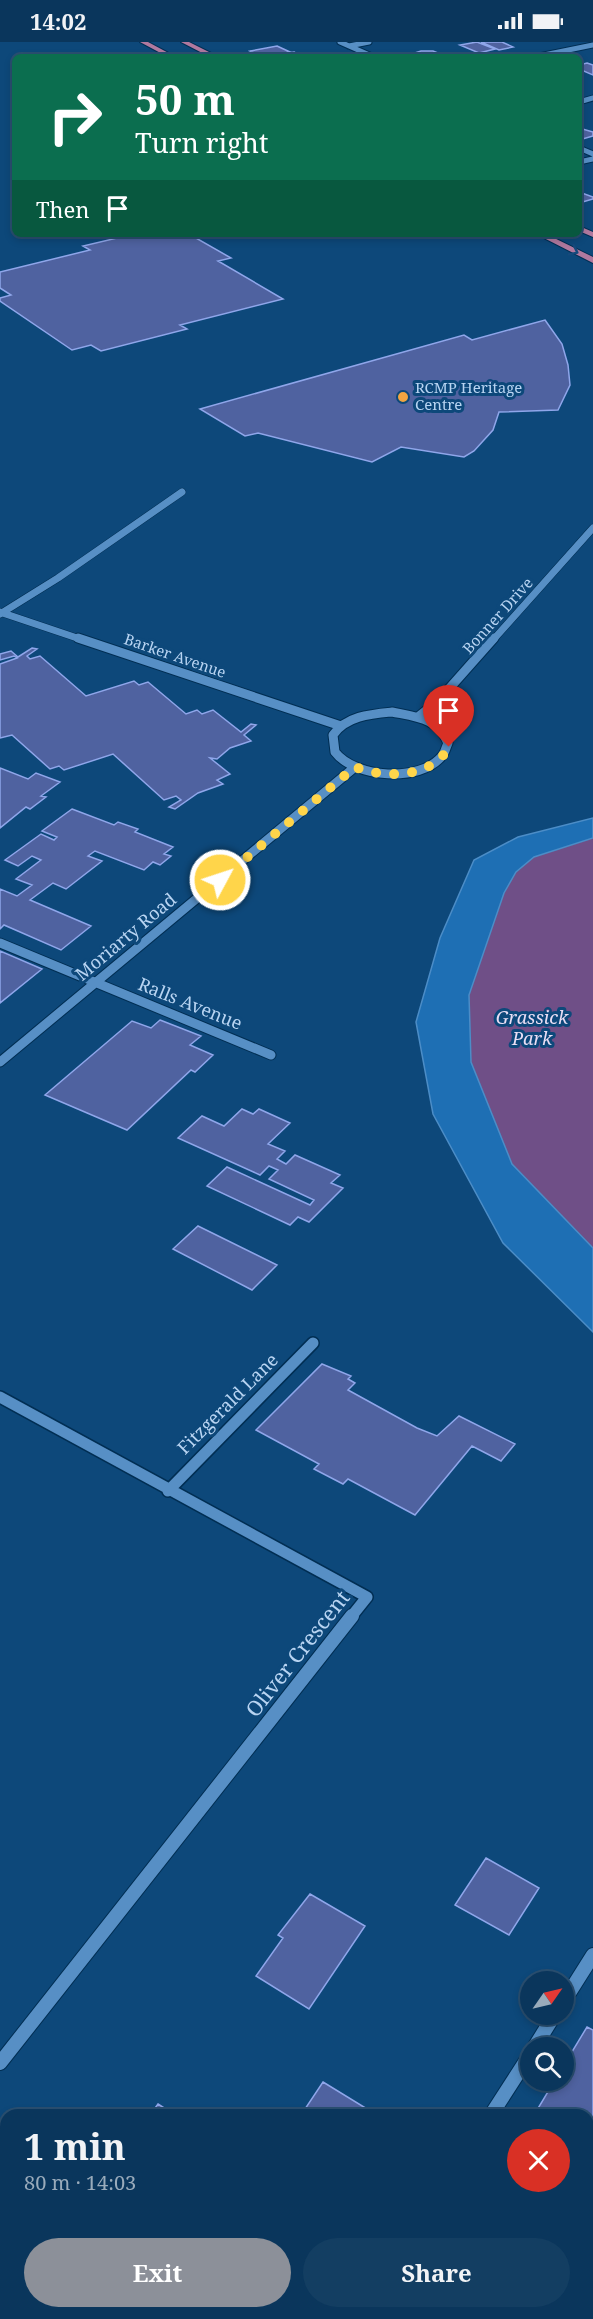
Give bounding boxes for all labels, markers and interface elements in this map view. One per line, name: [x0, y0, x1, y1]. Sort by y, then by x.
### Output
text: 14:02: [30, 6, 86, 36]
text: 50 m: [135, 70, 235, 127]
icon: right: [36, 78, 114, 156]
text: Turn right: [135, 124, 268, 161]
icon: arrive: [101, 192, 134, 225]
text: Then: [36, 194, 89, 224]
one-way arrow: [568, 244, 579, 255]
place label: RCMP Heritage Centre: [415, 377, 522, 414]
marker: RCMP Heritage Centre: [396, 390, 410, 404]
street label: Bonner Drive: [458, 573, 537, 658]
street label: Barker Avenue: [122, 628, 229, 682]
pin: [423, 685, 474, 747]
icon: arrive: [432, 694, 465, 727]
position arrow: [188, 848, 252, 912]
street label: Moriarty Road: [70, 887, 181, 986]
street label: Ralls Avenue: [135, 971, 246, 1035]
park label: Grassick Park: [496, 1005, 569, 1050]
street label: Fitzgerald Lane: [172, 1348, 283, 1459]
street label: Oliver Crescent: [239, 1584, 356, 1723]
north arrow: [520, 1971, 574, 2025]
map controls: [520, 1971, 574, 2091]
button: search: [520, 2037, 574, 2091]
text: 1 min: [24, 2122, 126, 2171]
button: close: [507, 2129, 570, 2192]
text: 80 m · 14:03: [24, 2169, 136, 2196]
button: Exit: [24, 2238, 291, 2307]
button: Share: [303, 2238, 570, 2307]

